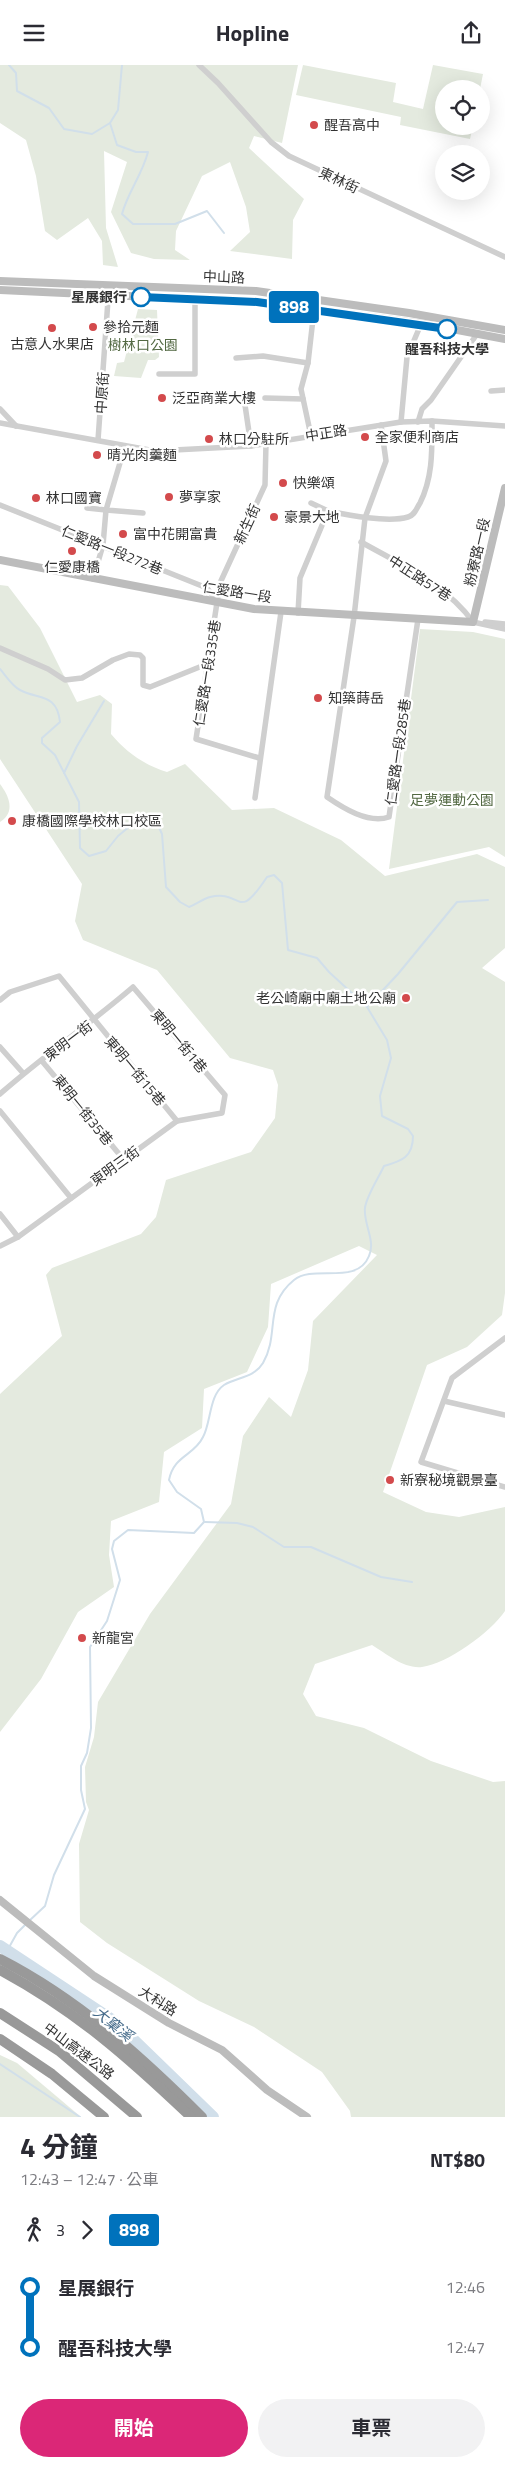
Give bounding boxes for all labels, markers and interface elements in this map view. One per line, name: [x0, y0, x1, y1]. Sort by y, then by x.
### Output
text: Hopline: [216, 16, 289, 50]
icon: menu: [20, 19, 48, 47]
icon: share: [457, 19, 485, 47]
map controls: [435, 80, 490, 200]
button: locate: [435, 80, 490, 135]
place label: 醒吾高中: [324, 114, 380, 135]
marker: 醒吾高中: [308, 119, 320, 131]
button: layers: [435, 145, 490, 200]
street label: 東林街: [316, 161, 363, 198]
street label: 中山路: [203, 265, 245, 288]
place label: 星展銀行: [71, 286, 127, 307]
marker: 星展銀行: [131, 287, 151, 307]
line badge: 898: [265, 291, 323, 323]
text: 898: [279, 293, 309, 320]
place label: 參拾元麵: [103, 316, 159, 337]
marker: 醒吾科技大學: [437, 319, 457, 339]
marker: 參拾元麵: [87, 321, 99, 333]
marker: 古意人水果店: [46, 322, 58, 334]
place label: 古意人水果店: [10, 333, 94, 354]
park label: 樹林口公園: [108, 334, 178, 355]
place label: 醒吾科技大學: [405, 338, 489, 359]
street label: 中原街: [90, 371, 113, 415]
place label: 泛亞商業大樓: [172, 387, 256, 408]
marker: 泛亞商業大樓: [156, 392, 168, 404]
street label: 中正路: [304, 419, 348, 446]
place label: 全家便利商店: [375, 426, 459, 447]
place label: 林口分駐所: [219, 428, 289, 449]
marker: 全家便利商店: [359, 431, 371, 443]
marker: 林口分駐所: [203, 433, 215, 445]
place label: 晴光肉羹麵: [107, 444, 177, 465]
marker: 晴光肉羹麵: [91, 449, 103, 461]
place label: 快樂頌: [293, 472, 335, 493]
marker: 快樂頌: [277, 477, 289, 489]
place label: 夢享家: [179, 486, 221, 507]
place label: 林口國寶: [46, 487, 102, 508]
marker: 夢享家: [163, 491, 175, 503]
marker: 林口國寶: [30, 492, 42, 504]
street label: 新生街: [228, 500, 265, 547]
place label: 豪景大地: [284, 506, 340, 527]
marker: 豪景大地: [268, 511, 280, 523]
street label: 粉寮路一段: [458, 515, 495, 588]
street label: 仁愛路一段272巷: [58, 520, 166, 579]
place label: 富中花開富貴: [133, 523, 217, 544]
marker: 富中花開富貴: [117, 528, 129, 540]
marker: 仁愛康橋: [66, 545, 78, 557]
street label: 中正路57巷: [384, 549, 456, 606]
place label: 仁愛康橋: [44, 556, 100, 577]
street label: 仁愛路一段: [201, 576, 273, 607]
street label: 仁愛路一段335巷: [188, 618, 225, 728]
place label: 知築蒔岳: [328, 687, 384, 708]
marker: 知築蒔岳: [312, 692, 324, 704]
street label: 仁愛路一段285巷: [380, 697, 415, 807]
park label: 足夢運動公園: [410, 789, 494, 810]
place label: 康橋國際學校林口校區: [22, 810, 162, 831]
marker: 康橋國際學校林口校區: [6, 815, 18, 827]
place label: 老公崎廟中廟土地公廟: [256, 987, 396, 1008]
marker: 老公崎廟中廟土地公廟: [400, 992, 412, 1004]
street label: 東明一街1巷: [146, 1004, 212, 1077]
street label: 東明一街: [39, 1015, 96, 1066]
street label: 東明一街15巷: [100, 1031, 171, 1110]
street label: 東明一街35巷: [48, 1070, 119, 1150]
street label: 東明三街: [86, 1141, 144, 1191]
place label: 新寮秘境觀景臺: [400, 1469, 498, 1490]
marker: 新寮秘境觀景臺: [384, 1474, 396, 1486]
place label: 新龍宮: [92, 1627, 134, 1648]
marker: 新龍宮: [76, 1632, 88, 1644]
street label: 大科路: [135, 1981, 182, 2021]
water label: 大窠溪: [89, 2001, 140, 2048]
street label: 中山高速公路: [39, 2017, 119, 2084]
text: 4 分鐘: [20, 2125, 98, 2168]
text: NT$80: [430, 2145, 485, 2174]
text: 12:43 – 12:47 · 公車: [20, 2167, 158, 2191]
icon: walk: [20, 2216, 48, 2244]
icon: forward: [73, 2216, 101, 2244]
text: 898: [119, 2216, 149, 2243]
text: 3: [56, 2218, 65, 2242]
text: 星展銀行: [58, 2273, 134, 2302]
text: 12:46: [446, 2275, 485, 2299]
text: 醒吾科技大學: [58, 2333, 172, 2362]
text: 12:47: [446, 2335, 485, 2359]
button: 開始: [20, 2399, 248, 2457]
button: 車票: [258, 2399, 485, 2457]

